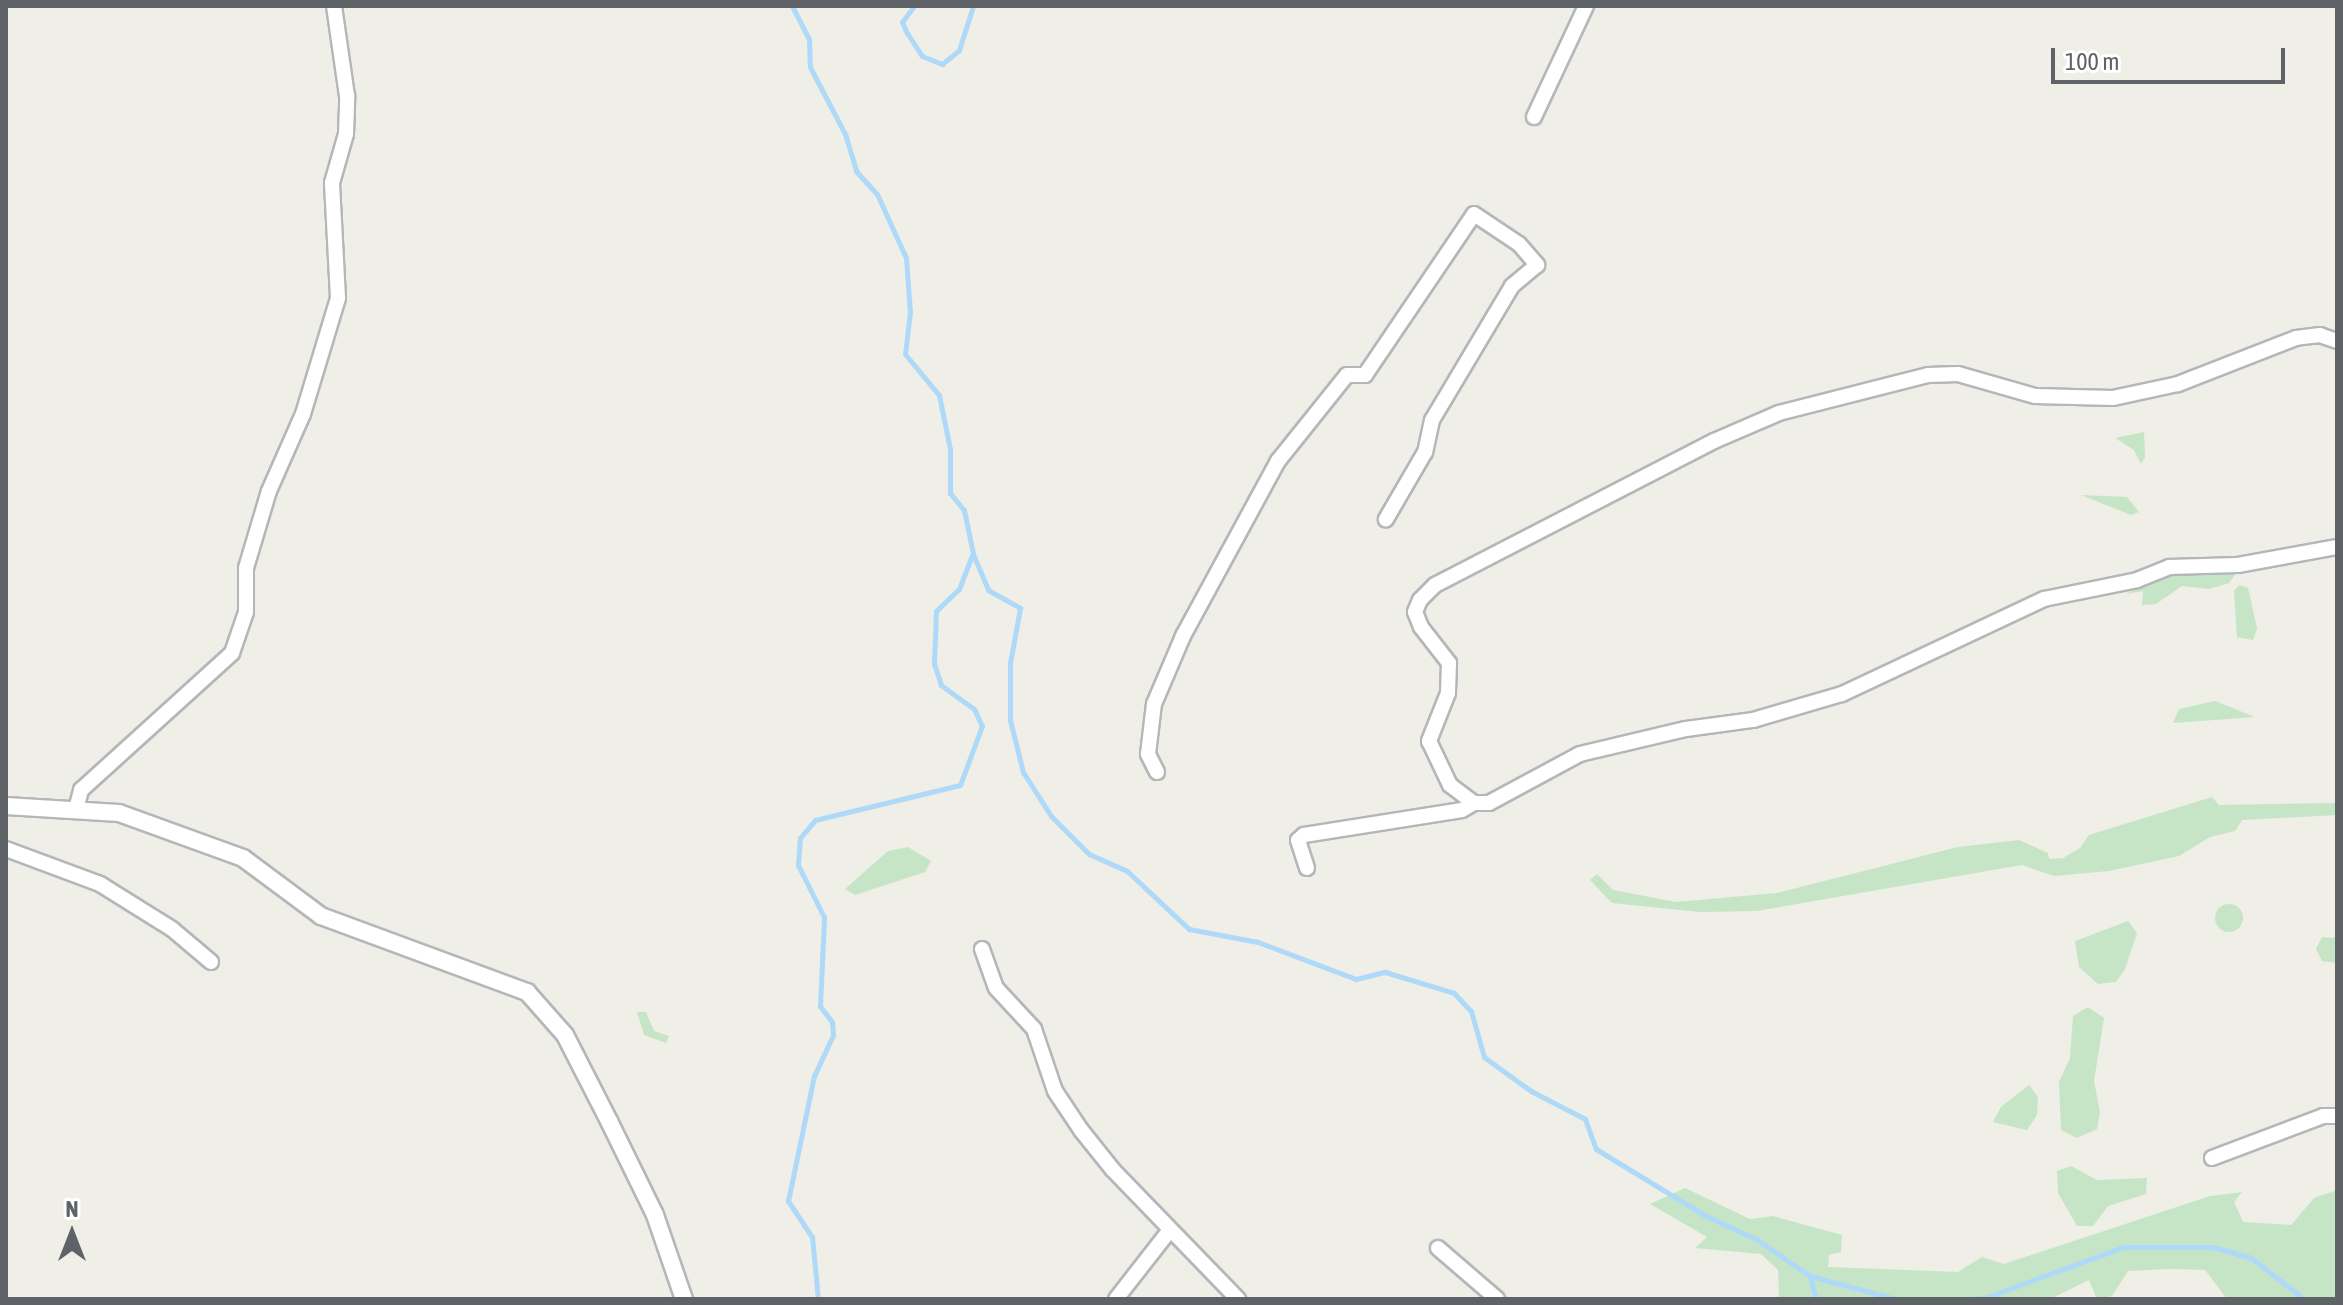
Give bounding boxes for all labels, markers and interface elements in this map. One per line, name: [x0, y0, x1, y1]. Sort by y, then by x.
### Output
scale bar: [2055, 32, 2289, 82]
text: 100 m: [2065, 48, 2119, 75]
north arrow: [32, 1193, 112, 1273]
text: N: [66, 1196, 78, 1222]

